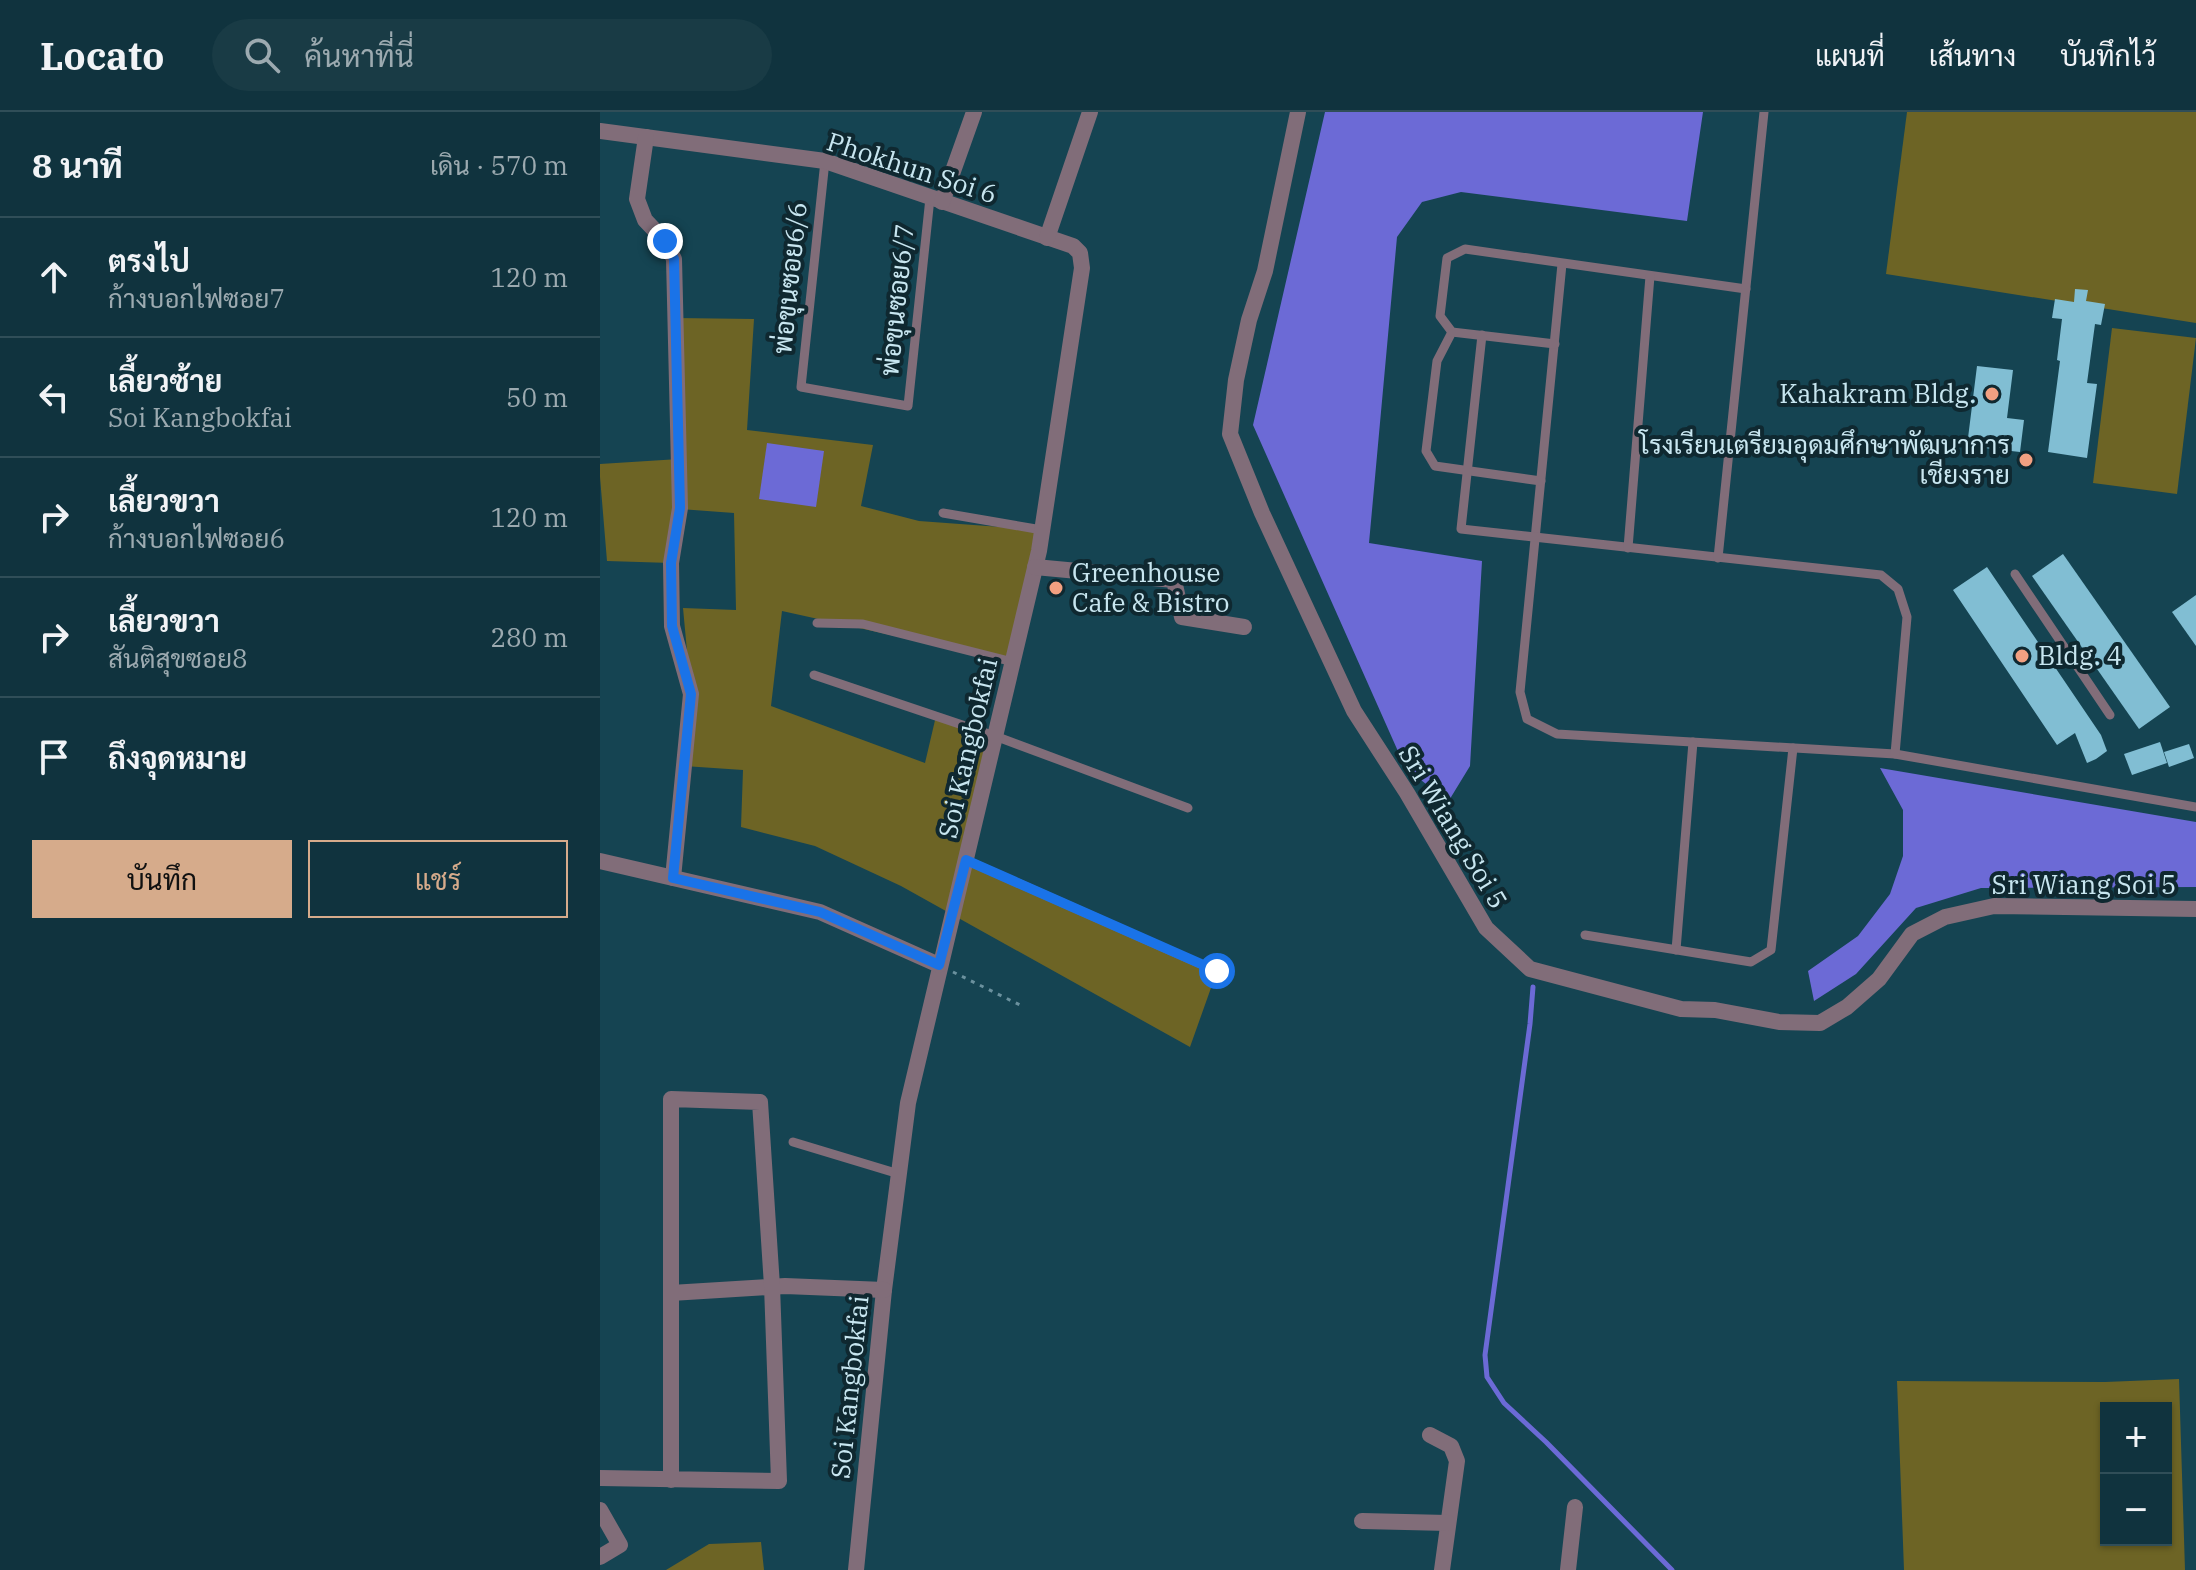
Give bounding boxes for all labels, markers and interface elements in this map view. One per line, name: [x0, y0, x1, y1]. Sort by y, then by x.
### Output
search box: [212, 19, 772, 91]
text: Locato: [40, 31, 164, 80]
icon: search: [240, 33, 284, 77]
text: ค้นหาที่นี่: [304, 36, 414, 75]
text: แผนที่: [1815, 37, 1885, 74]
text: เส้นทาง: [1929, 37, 2016, 74]
text: บันทึกไว้: [2060, 37, 2156, 74]
street label: Phokhun Soi 6: [823, 124, 1002, 211]
text: 8 นาที: [32, 143, 123, 187]
text: เดิน · 570 m: [430, 148, 568, 182]
street label: พ่อขุนซอย6/6: [764, 200, 816, 356]
street label: พ่อขุนซอย6/7: [871, 222, 923, 378]
route end: [647, 223, 683, 259]
text: ตรงไป: [108, 241, 190, 280]
icon: ahead: [32, 255, 76, 299]
text: 120 m: [490, 260, 568, 294]
text: ก้างบอกไฟซอย7: [108, 281, 285, 315]
text: เลี้ยวซ้าย: [108, 361, 222, 400]
icon: left: [32, 375, 76, 419]
place label: Kahakram Bldg.: [1779, 376, 1976, 410]
text: 50 m: [506, 380, 568, 414]
marker: Kahakram Bldg.: [1983, 385, 2001, 403]
text: Soi Kangbokfai: [108, 400, 292, 434]
place label: โรงเรียนเตรียมอุดมศึกษาพัฒนาการ เชียงราย: [1637, 427, 2010, 491]
marker: โรงเรียนเตรียมอุดมศึกษาพัฒนาการ เชียงราย: [2017, 451, 2035, 469]
text: เลี้ยวขวา: [108, 481, 220, 520]
icon: right: [32, 495, 76, 539]
text: 120 m: [490, 500, 568, 534]
text: ก้างบอกไฟซอย6: [108, 521, 285, 555]
place label: Greenhouse Cafe & Bistro: [1072, 555, 1229, 619]
marker: Greenhouse Cafe & Bistro: [1047, 579, 1065, 597]
text: เลี้ยวขวา: [108, 601, 220, 640]
icon: right: [32, 615, 76, 659]
text: 280 m: [490, 620, 568, 654]
place label: Bldg. 4: [2038, 638, 2122, 672]
text: สันติสุขซอย8: [108, 641, 248, 675]
marker: Bldg. 4: [2013, 647, 2031, 665]
street label: Soi Kangbokfai: [930, 654, 1004, 841]
icon: arrive: [32, 735, 76, 779]
text: ถึงจุดหมาย: [108, 738, 247, 777]
street label: Sri Wiang Soi 5: [1392, 739, 1516, 914]
button: บันทึก: [32, 840, 292, 918]
button: แชร์: [308, 840, 568, 918]
street label: Sri Wiang Soi 5: [1992, 867, 2176, 901]
route start: [1199, 953, 1235, 989]
street label: Soi Kangbokfai: [822, 1294, 876, 1480]
map controls: [2100, 1402, 2172, 1546]
button: +: [2100, 1402, 2172, 1474]
button: −: [2100, 1474, 2172, 1546]

